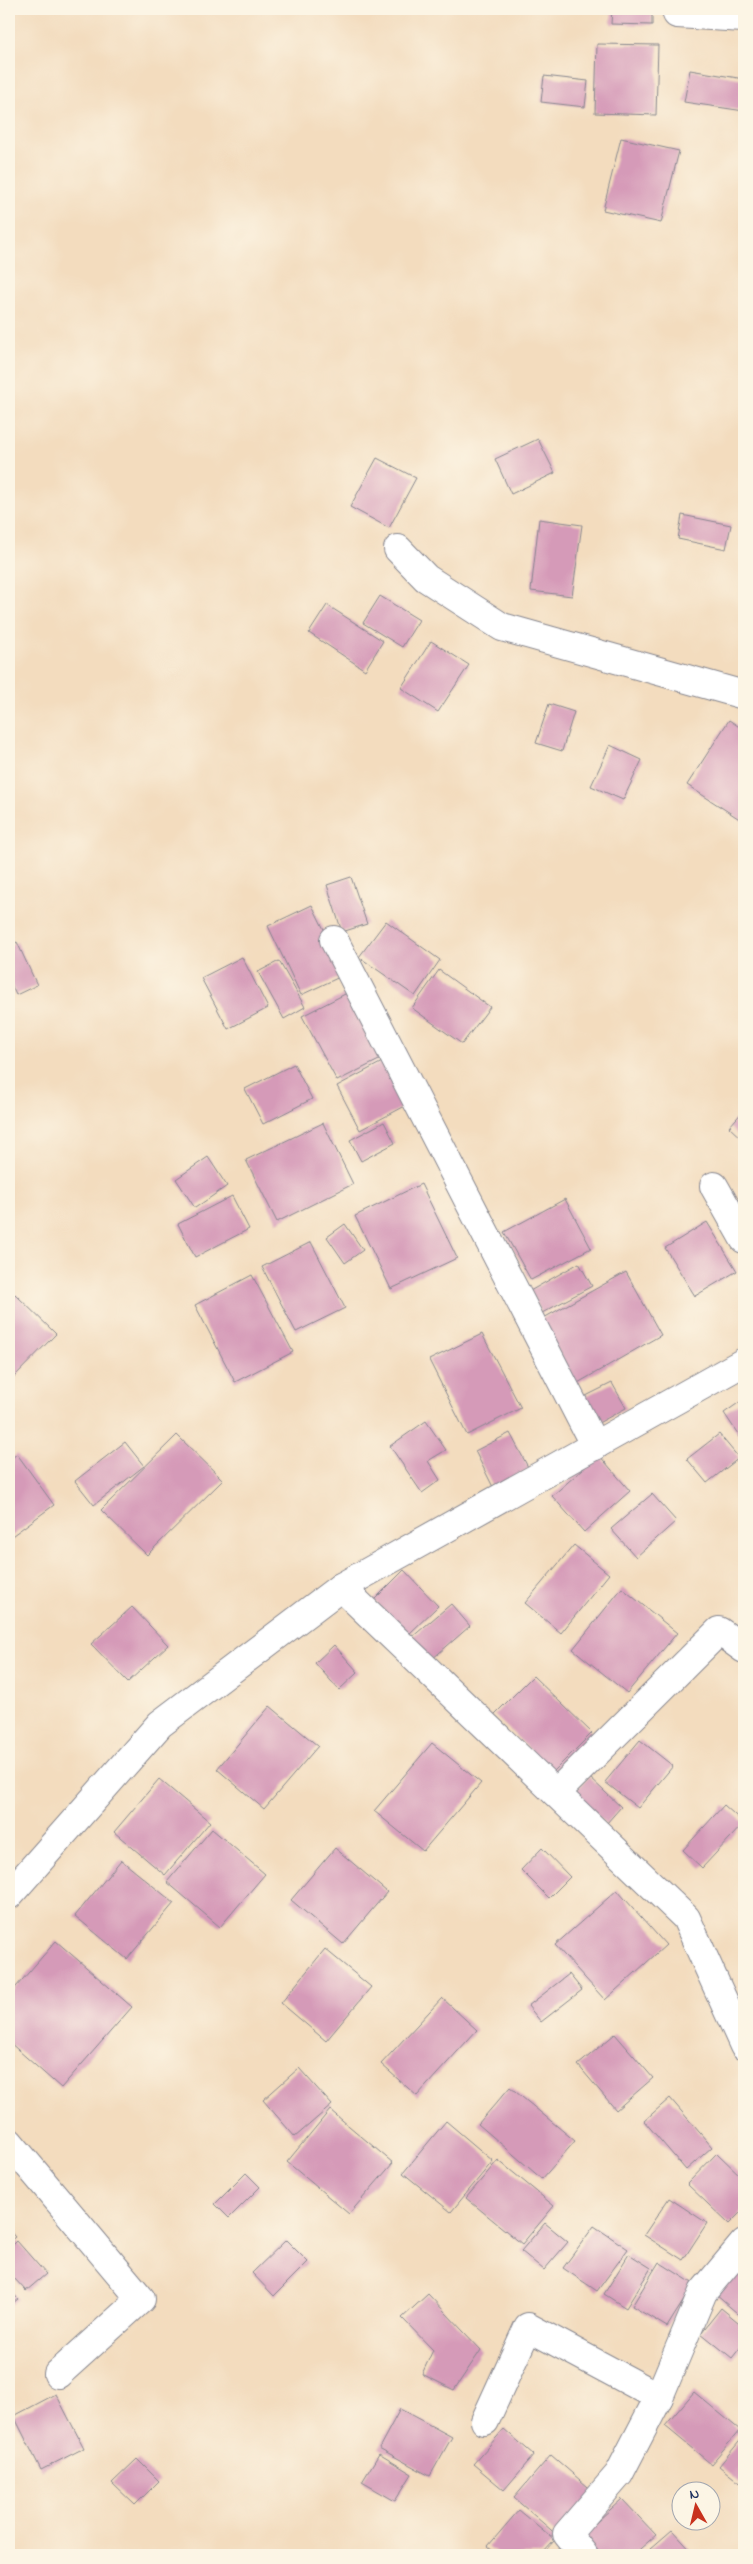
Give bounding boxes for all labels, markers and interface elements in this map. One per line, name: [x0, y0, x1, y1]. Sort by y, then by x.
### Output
north arrow: [670, 2482, 720, 2532]
text: N: [688, 2484, 701, 2506]

